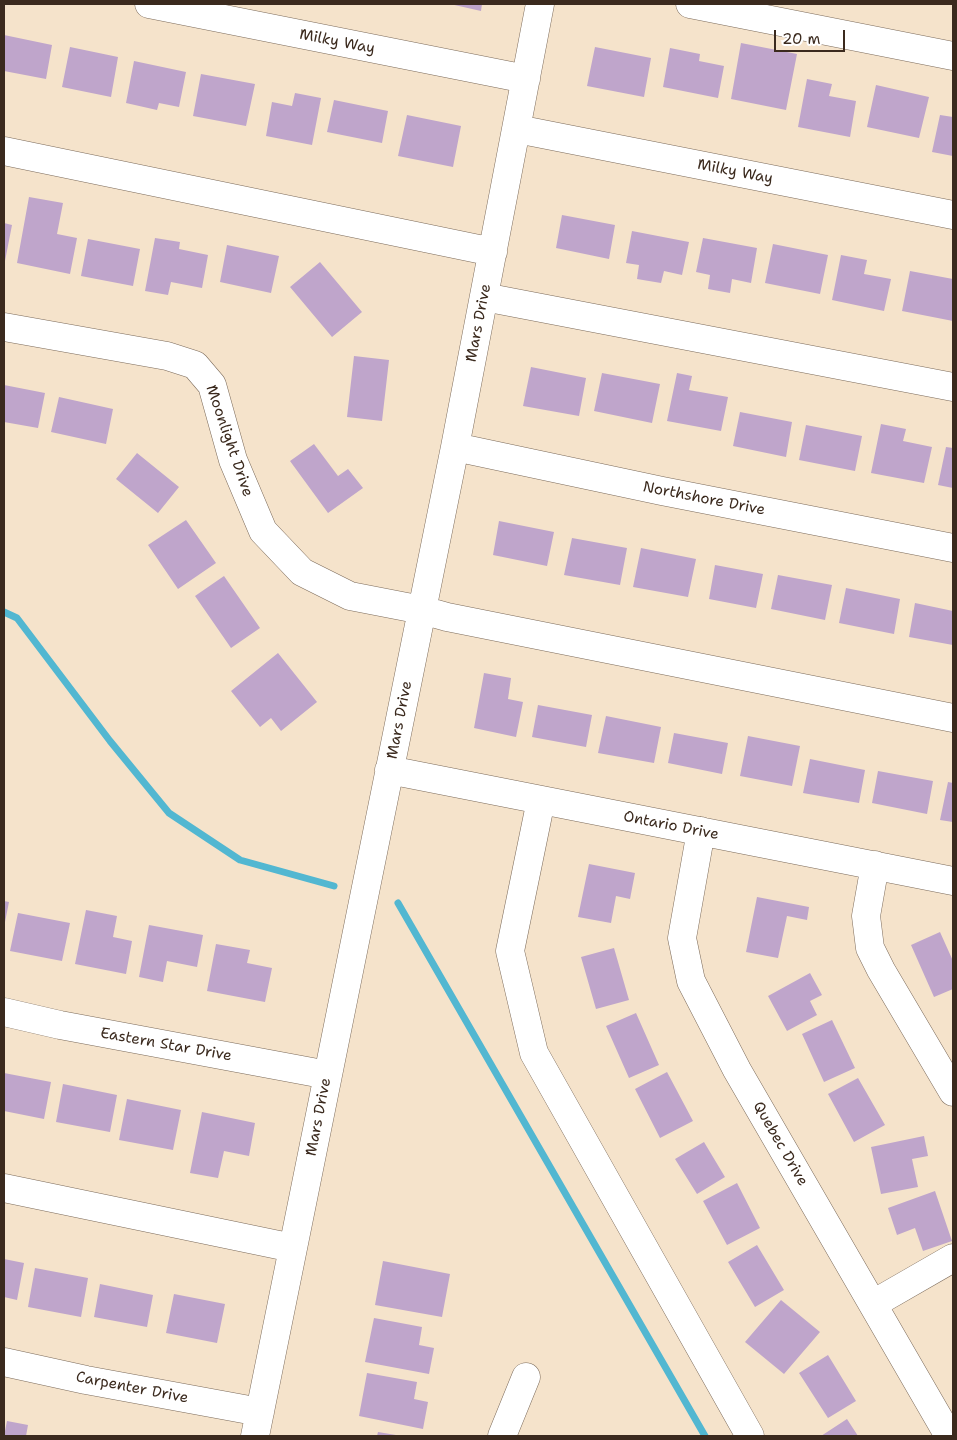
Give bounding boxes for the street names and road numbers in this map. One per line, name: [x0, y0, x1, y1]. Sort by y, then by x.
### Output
street label: Milky Way: [298, 26, 376, 58]
street label: Milky Way: [696, 156, 774, 188]
street label: Mars Drive: [463, 282, 495, 364]
street label: Moonlight Drive: [201, 383, 257, 499]
street label: Northshore Drive: [641, 478, 767, 520]
street label: Mars Drive: [384, 679, 416, 761]
street label: Ontario Drive: [622, 808, 720, 844]
street label: Eastern Star Drive: [99, 1025, 233, 1065]
street label: Mars Drive: [303, 1076, 335, 1158]
street label: Quebec Drive: [749, 1099, 811, 1189]
street label: Carpenter Drive: [74, 1368, 190, 1408]

